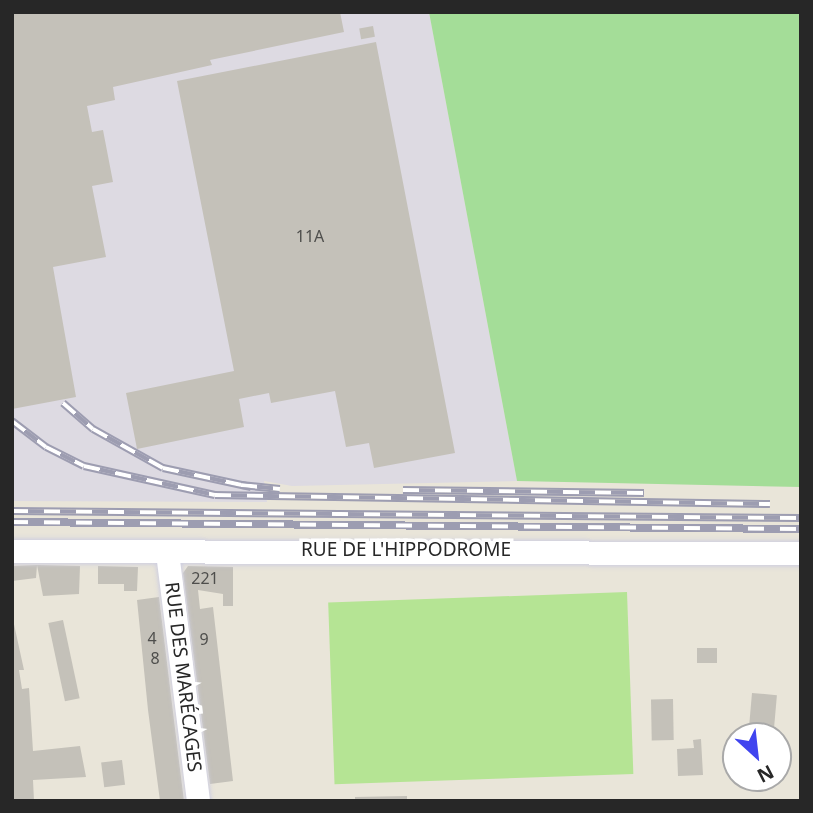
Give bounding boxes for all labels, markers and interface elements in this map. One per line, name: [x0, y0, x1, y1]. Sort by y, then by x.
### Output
house number: 11A: [296, 226, 324, 246]
street label: RUE DE L'HIPPODROME: [301, 539, 511, 561]
house number: 221: [191, 568, 219, 588]
street label: RUE DES MARÉCAGES: [160, 581, 206, 773]
house number: 4: [147, 628, 157, 648]
house number: 9: [199, 629, 209, 649]
house number: 8: [150, 648, 160, 668]
north arrow: [722, 722, 792, 792]
text: N: [753, 759, 778, 789]

